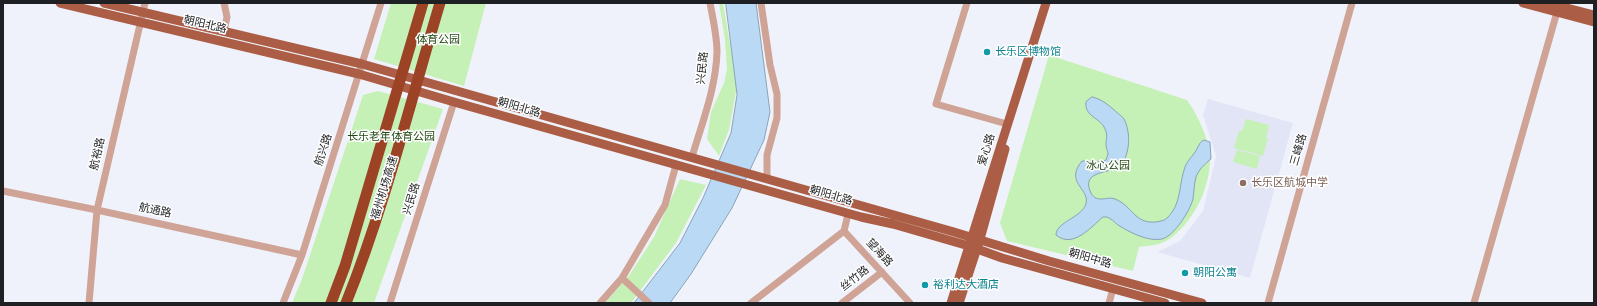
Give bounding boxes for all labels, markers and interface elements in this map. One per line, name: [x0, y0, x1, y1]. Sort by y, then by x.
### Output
street label: 朝阳北路: [182, 14, 228, 36]
park label: 体育公园: [416, 33, 460, 47]
place label: 长乐区博物馆: [995, 45, 1061, 59]
marker: 长乐区博物馆: [982, 47, 992, 57]
street label: 兴民路: [695, 51, 711, 85]
street label: 朝阳北路: [496, 96, 542, 120]
park label: 长乐老年体育公园: [347, 130, 435, 144]
street label: 航兴路: [313, 132, 335, 168]
street label: 爱心路: [976, 132, 998, 168]
street label: 三峰路: [1288, 132, 1310, 168]
street label: 航裕路: [88, 136, 108, 172]
street label: 福州机场高速: [369, 155, 401, 221]
park label: 冰心公园: [1086, 159, 1130, 173]
place label: 长乐区航城中学: [1251, 176, 1328, 190]
marker: 长乐区航城中学: [1238, 178, 1248, 188]
street label: 兴民路: [401, 181, 423, 217]
street label: 朝阳北路: [808, 184, 854, 208]
street label: 航通路: [137, 201, 173, 221]
street label: 望海路: [863, 236, 895, 270]
street label: 朝阳中路: [1067, 247, 1113, 271]
street label: 丝竹路: [838, 264, 872, 294]
place label: 朝阳公寓: [1193, 266, 1237, 280]
marker: 朝阳公寓: [1180, 268, 1190, 278]
place label: 裕利达大酒店: [933, 278, 999, 292]
marker: 裕利达大酒店: [920, 280, 930, 290]

